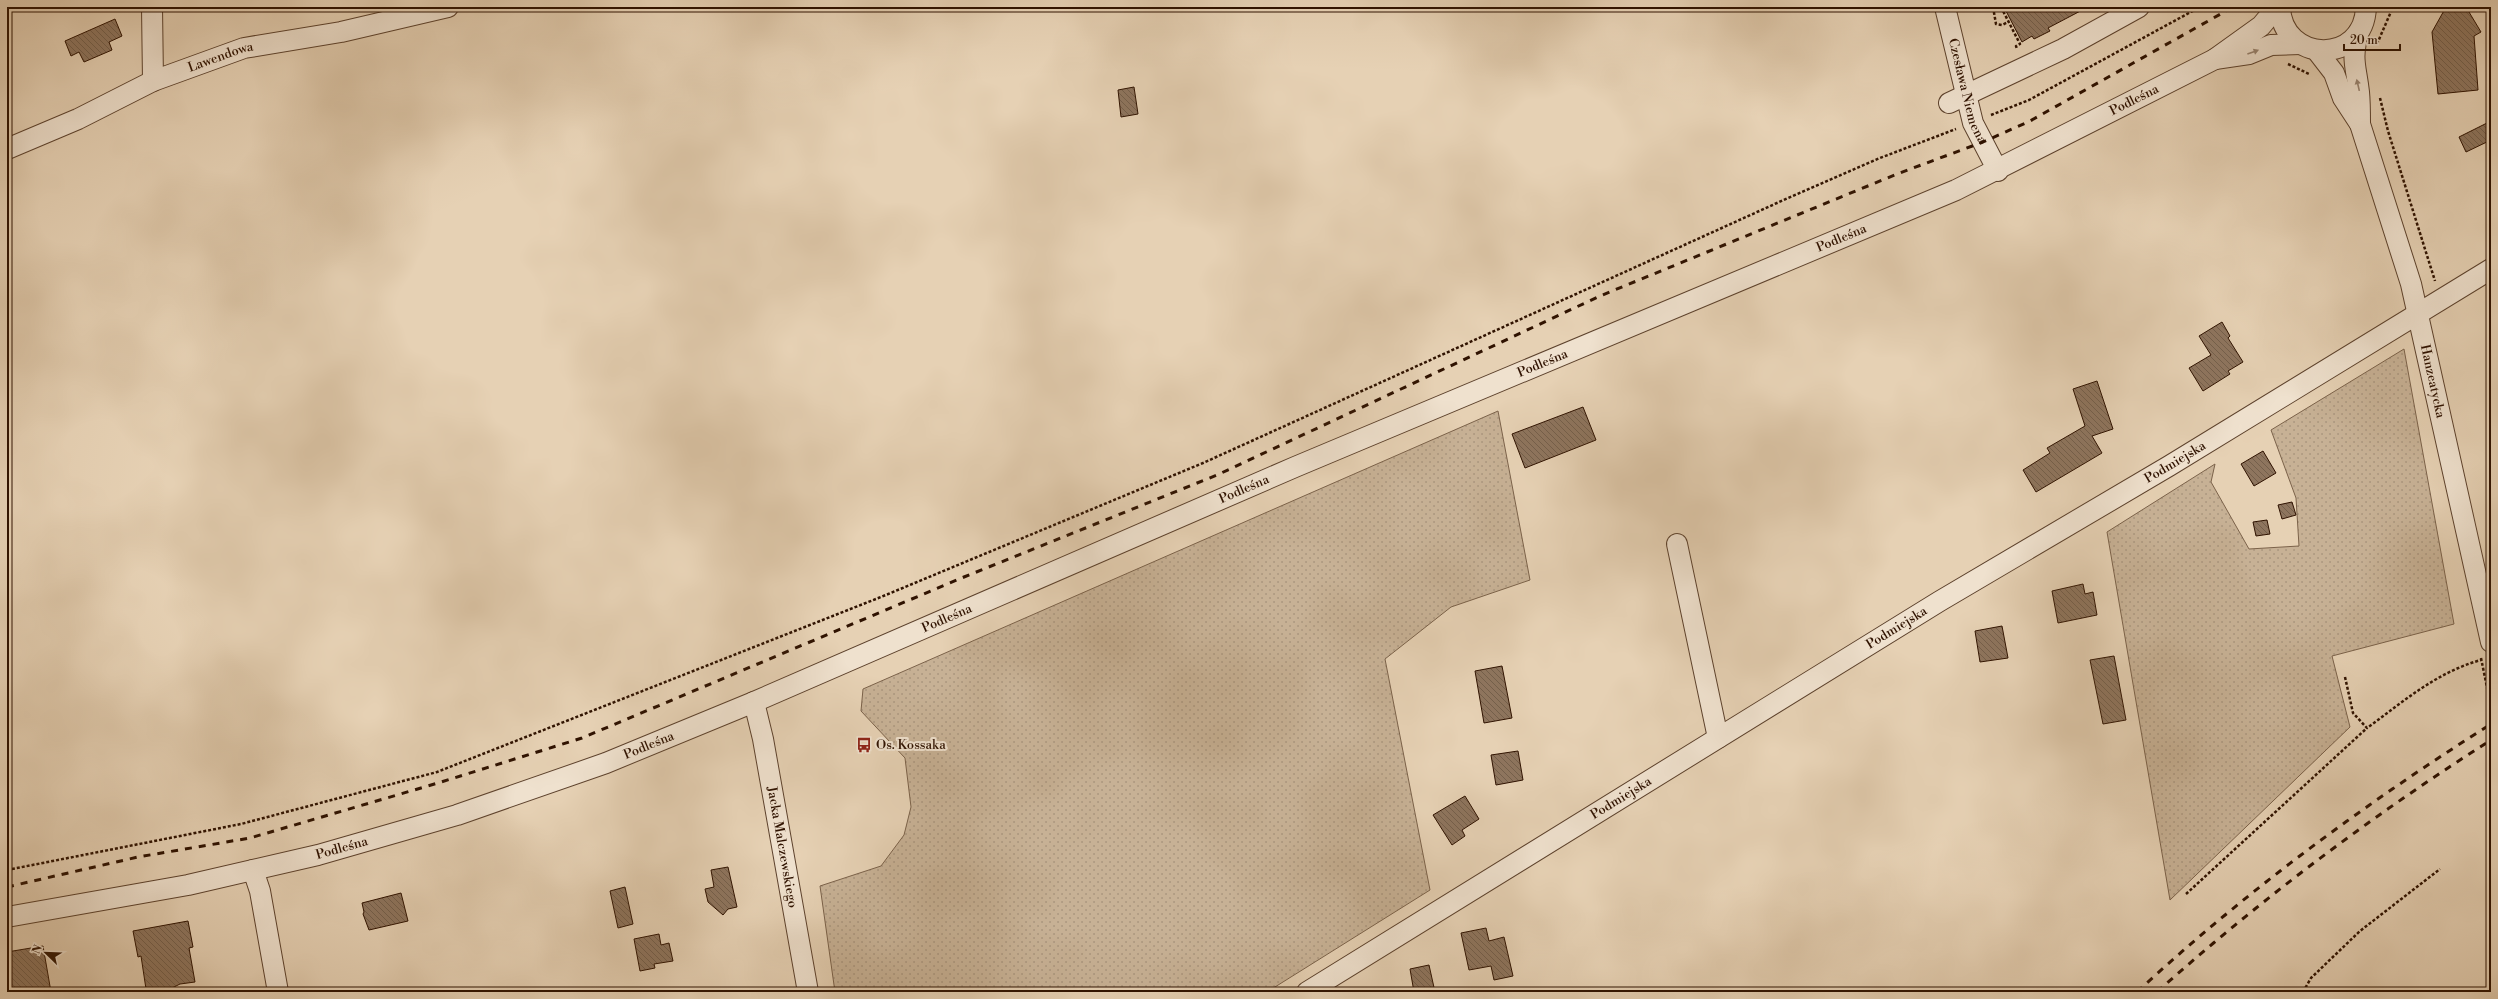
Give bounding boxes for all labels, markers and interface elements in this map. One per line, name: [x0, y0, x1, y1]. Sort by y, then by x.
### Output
scale bar: [2344, 26, 2400, 52]
text: 20 m: [2350, 33, 2378, 48]
street label: Czesława Niemena: [1945, 37, 1991, 147]
street label: Lawendowa: [186, 39, 255, 76]
one-way arrow: [2248, 48, 2260, 54]
one-way arrow: [2354, 79, 2360, 91]
street label: Podleśna: [2107, 81, 2162, 119]
street label: Podleśna: [1814, 220, 1869, 256]
street label: Hanzeatycka: [2417, 343, 2449, 420]
street label: Podleśna: [1515, 345, 1571, 381]
street label: Podmiejska: [2141, 437, 2209, 487]
street label: Podleśna: [1216, 471, 1272, 507]
street label: Podleśna: [919, 600, 975, 636]
street label: Podmiejska: [1863, 603, 1930, 653]
street label: Podleśna: [621, 728, 677, 763]
bus stop icon: Os. Kossaka: [855, 736, 873, 754]
place label: Os. Kossaka: [876, 737, 946, 753]
street label: Podmiejska: [1587, 773, 1655, 823]
street label: Jacka Malczewskiego: [763, 784, 801, 909]
street label: Podleśna: [314, 833, 370, 863]
north arrow: [26, 933, 66, 973]
text: N: [30, 942, 46, 956]

